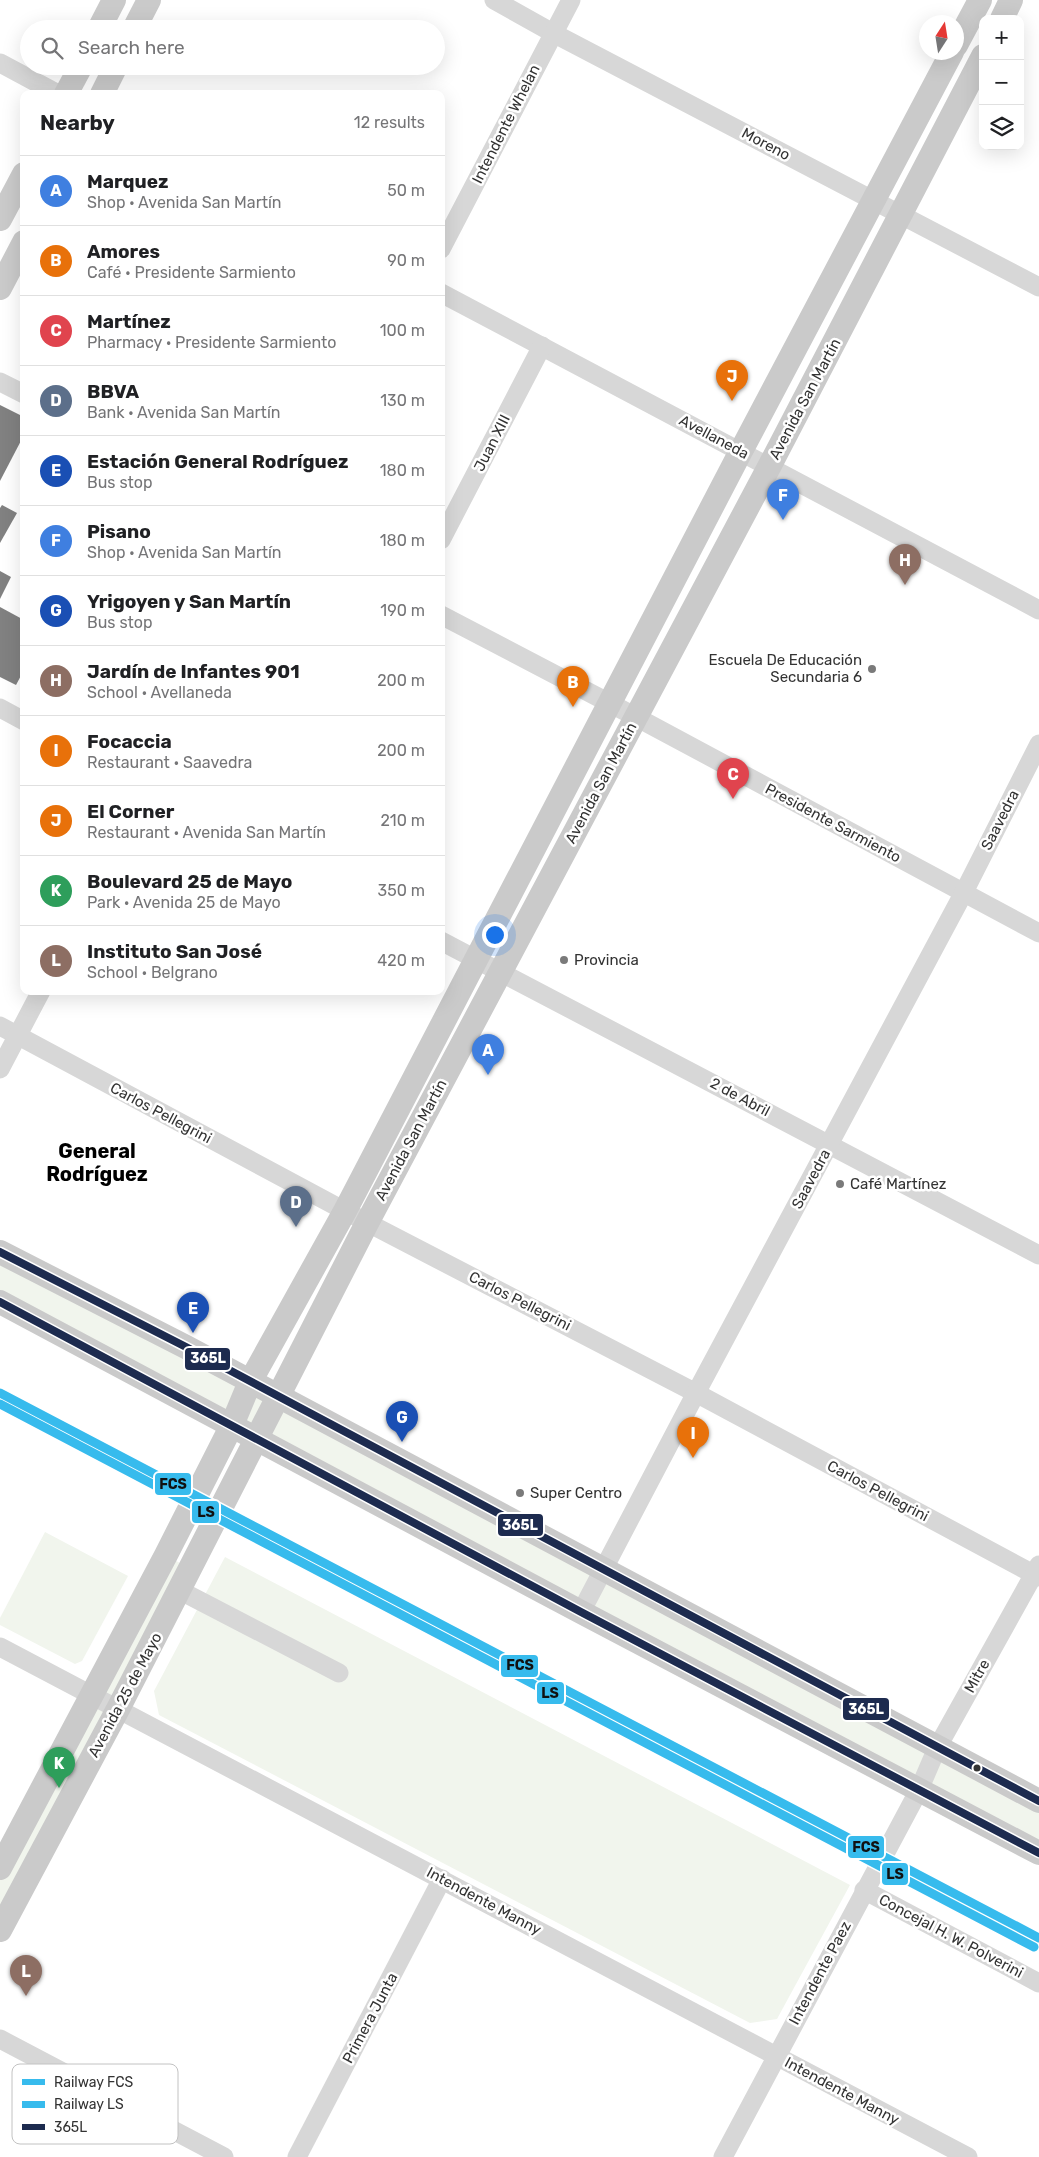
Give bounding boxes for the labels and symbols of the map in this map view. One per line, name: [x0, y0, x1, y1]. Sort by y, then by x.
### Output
north arrow: [919, 15, 964, 60]
street label: Intendente Whelan: [468, 62, 544, 186]
street label: Moreno: [739, 124, 793, 164]
street label: Avenida San Martín: [765, 335, 845, 463]
pin: J: [716, 360, 748, 401]
street label: Avellaneda: [676, 411, 752, 463]
street label: Juan XIII: [470, 412, 514, 474]
pin: F: [767, 479, 799, 520]
pin: H: [889, 544, 921, 585]
place label: Escuela De Educación Secundaria 6: [708, 651, 862, 686]
marker: Escuela De Educación Secundaria 6: [866, 663, 878, 675]
pin: B: [557, 666, 589, 707]
street label: Avenida San Martín: [561, 719, 641, 847]
pin: C: [717, 758, 749, 799]
street label: Presidente Sarmiento: [762, 780, 904, 866]
street label: Saavedra: [977, 787, 1023, 853]
your location: [482, 922, 508, 948]
place label: Provincia: [574, 951, 639, 969]
marker: Provincia: [558, 954, 570, 966]
pin: A: [472, 1034, 504, 1075]
street label: 2 de Abril: [707, 1074, 773, 1120]
street label: Avenida San Martín: [371, 1076, 451, 1204]
street label: Carlos Pellegrini: [107, 1079, 215, 1147]
district label: General Rodríguez: [46, 1139, 148, 1186]
street label: Saavedra: [788, 1146, 834, 1212]
place label: Café Martínez: [850, 1175, 947, 1193]
marker: Café Martínez: [834, 1178, 846, 1190]
pin: D: [280, 1186, 312, 1227]
street label: Carlos Pellegrini: [466, 1268, 574, 1334]
pin: E: [177, 1292, 209, 1333]
line badge: 365L: [184, 1347, 231, 1371]
text: 365L: [190, 1350, 227, 1367]
pin: G: [386, 1401, 418, 1442]
pin: I: [677, 1417, 709, 1458]
street label: Carlos Pellegrini: [824, 1457, 932, 1525]
line badge: FCS: [154, 1472, 192, 1496]
text: FCS: [159, 1476, 187, 1493]
place label: Super Centro: [530, 1484, 622, 1502]
marker: Super Centro: [514, 1487, 526, 1499]
line badge: LS: [191, 1500, 220, 1524]
text: LS: [197, 1504, 215, 1521]
line badge: 365L: [497, 1513, 544, 1537]
text: 365L: [502, 1517, 539, 1534]
street label: Avenida 25 de Mayo: [85, 1630, 165, 1760]
line badge: FCS: [500, 1654, 539, 1678]
street label: Mitre: [961, 1656, 993, 1696]
text: FCS: [506, 1657, 534, 1674]
line badge: LS: [536, 1681, 565, 1705]
text: LS: [541, 1685, 559, 1702]
line badge: 365L: [842, 1697, 890, 1721]
text: 365L: [848, 1701, 885, 1718]
pin: K: [43, 1747, 75, 1788]
unlabelled marker: [972, 1763, 982, 1773]
line badge: FCS: [847, 1835, 885, 1859]
text: FCS: [852, 1839, 880, 1856]
line badge: LS: [881, 1862, 909, 1886]
street label: Intendente Manny: [424, 1863, 544, 1939]
text: LS: [886, 1866, 904, 1883]
street label: Concejal H. W. Polverini: [876, 1890, 1026, 1982]
street label: Intendente Paez: [785, 1918, 855, 2028]
pin: L: [10, 1955, 42, 1996]
street label: Primera Junta: [339, 1970, 401, 2066]
street label: Intendente Manny: [782, 2053, 902, 2129]
legend: [12, 2064, 178, 2144]
text: Railway FCS: [54, 2074, 133, 2091]
text: Railway LS: [54, 2096, 124, 2113]
text: 365L: [54, 2119, 87, 2136]

